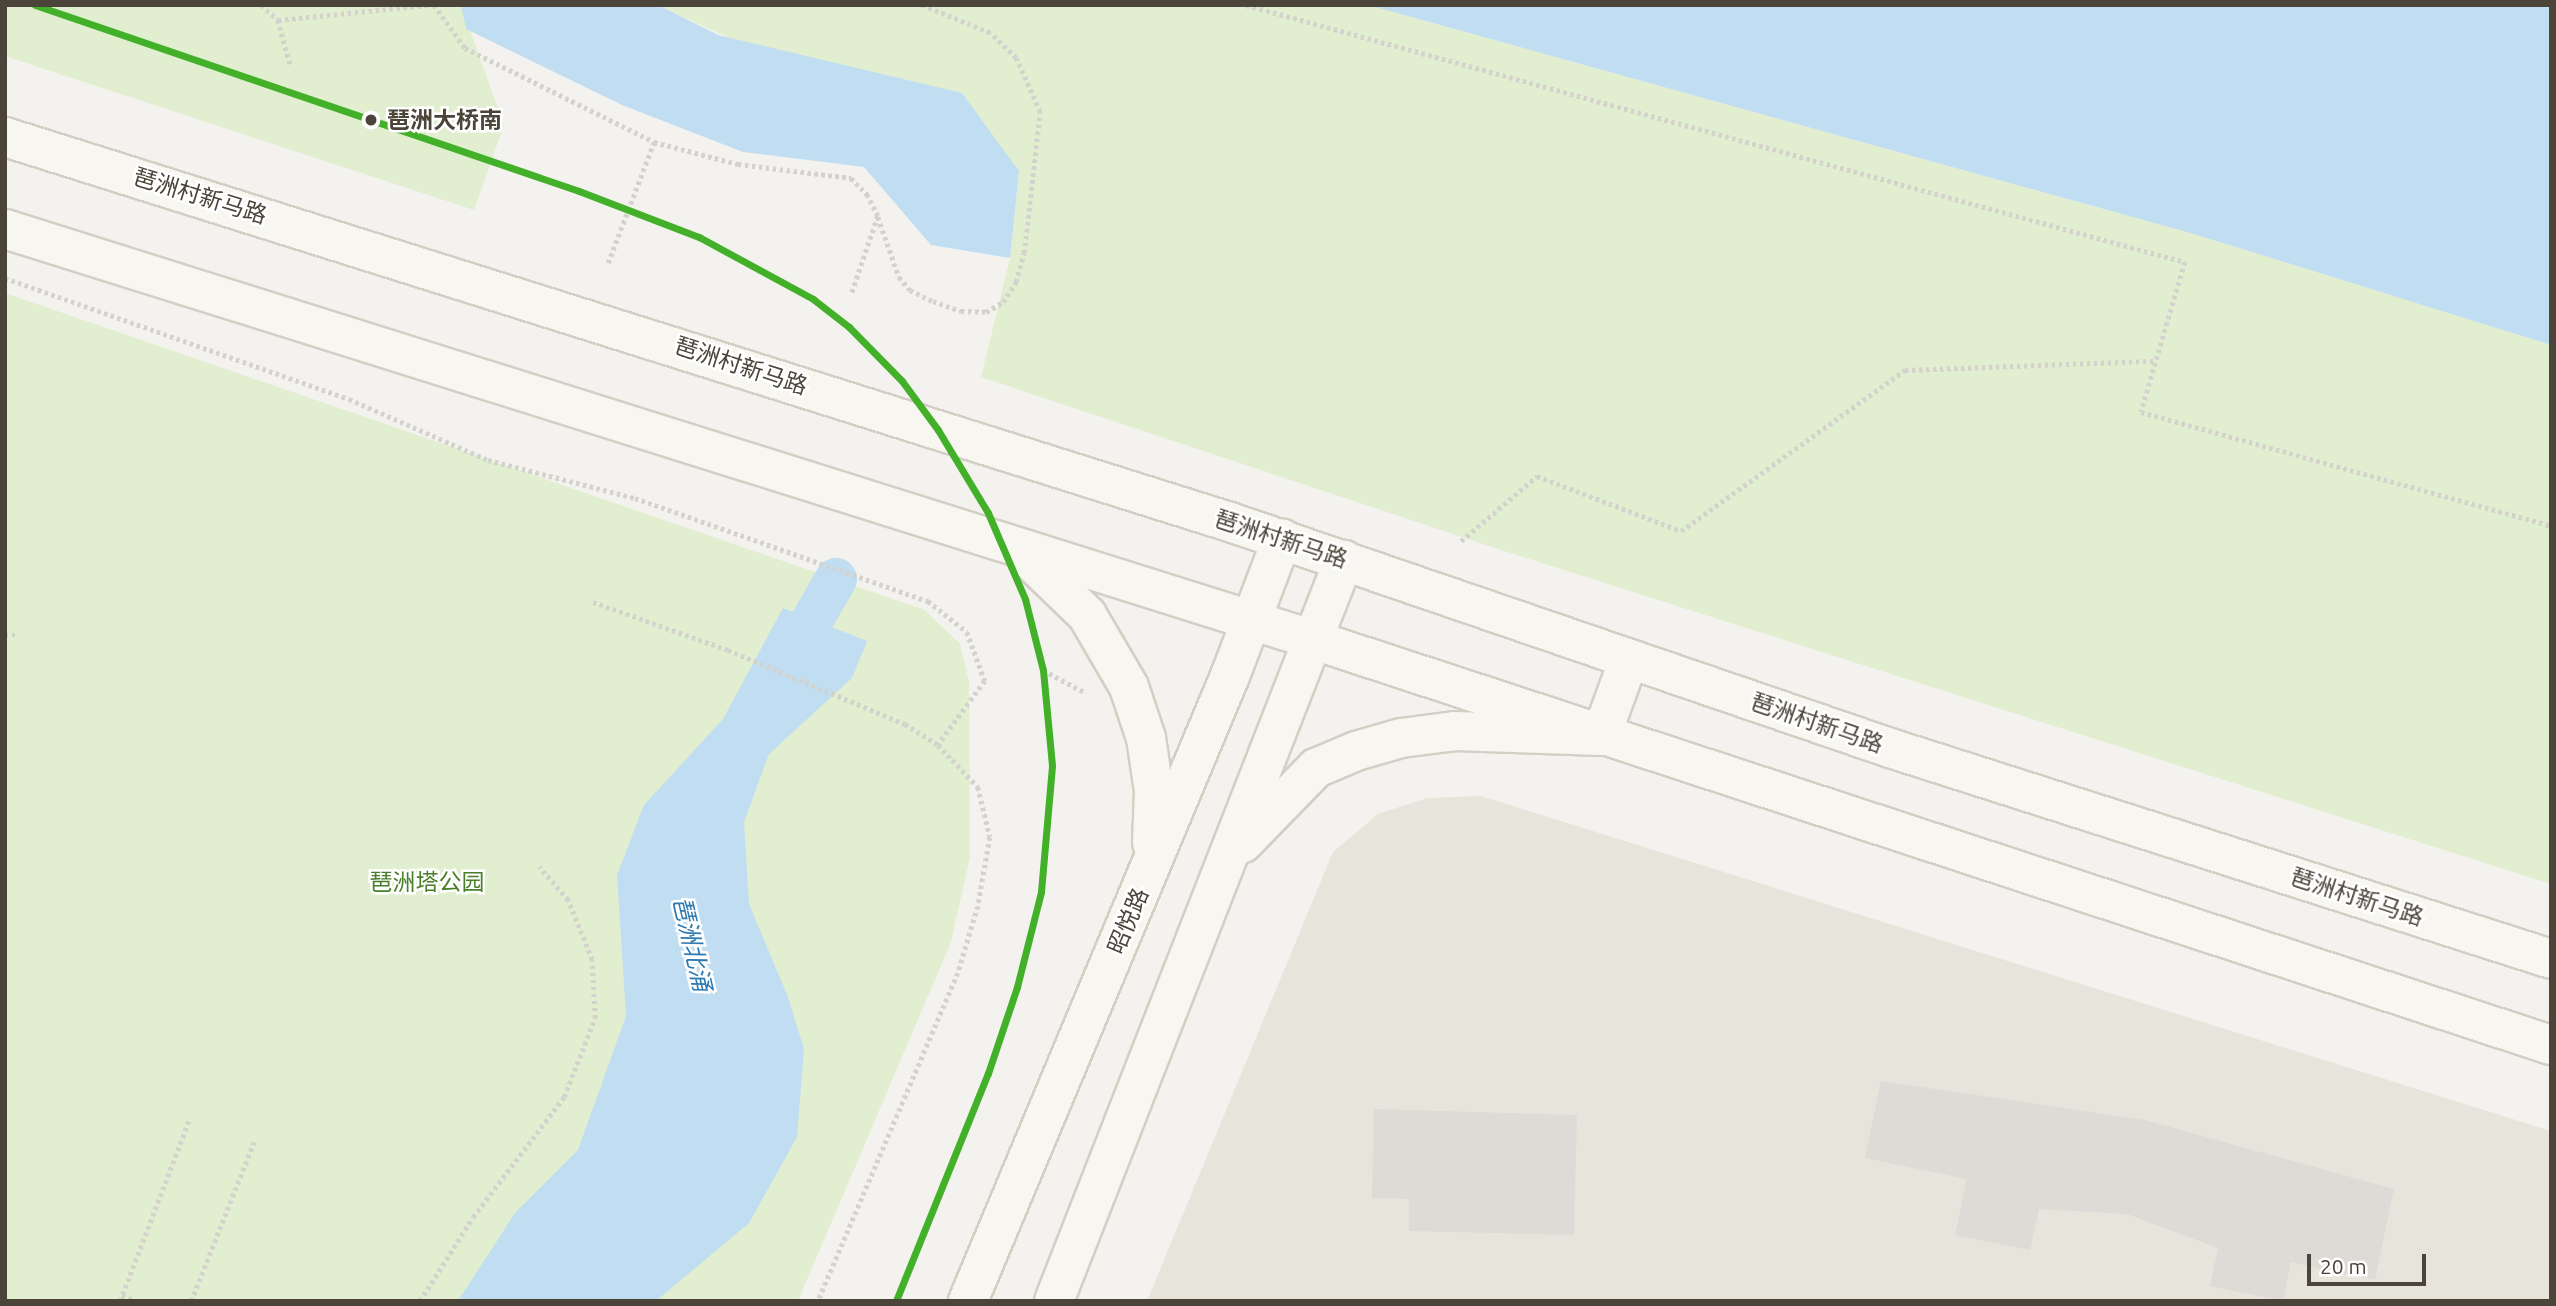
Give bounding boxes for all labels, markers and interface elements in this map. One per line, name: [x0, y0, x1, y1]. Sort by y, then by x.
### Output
place label: 琶洲大桥南: [387, 106, 502, 134]
marker: 琶洲大桥南: [361, 110, 381, 130]
street label: 琶洲村新马路: [130, 163, 270, 229]
street label: 琶洲村新马路: [671, 332, 811, 400]
street label: 琶洲村新马路: [1211, 505, 1351, 573]
street label: 琶洲村新马路: [1747, 687, 1887, 759]
street label: 琶洲村新马路: [2287, 863, 2427, 931]
park label: 琶洲塔公园: [370, 868, 484, 896]
street label: 昭悦路: [1102, 884, 1154, 958]
water label: 琶洲北涌: [667, 894, 717, 994]
scale bar: [2311, 1240, 2430, 1284]
text: 20 m: [2320, 1254, 2367, 1278]

